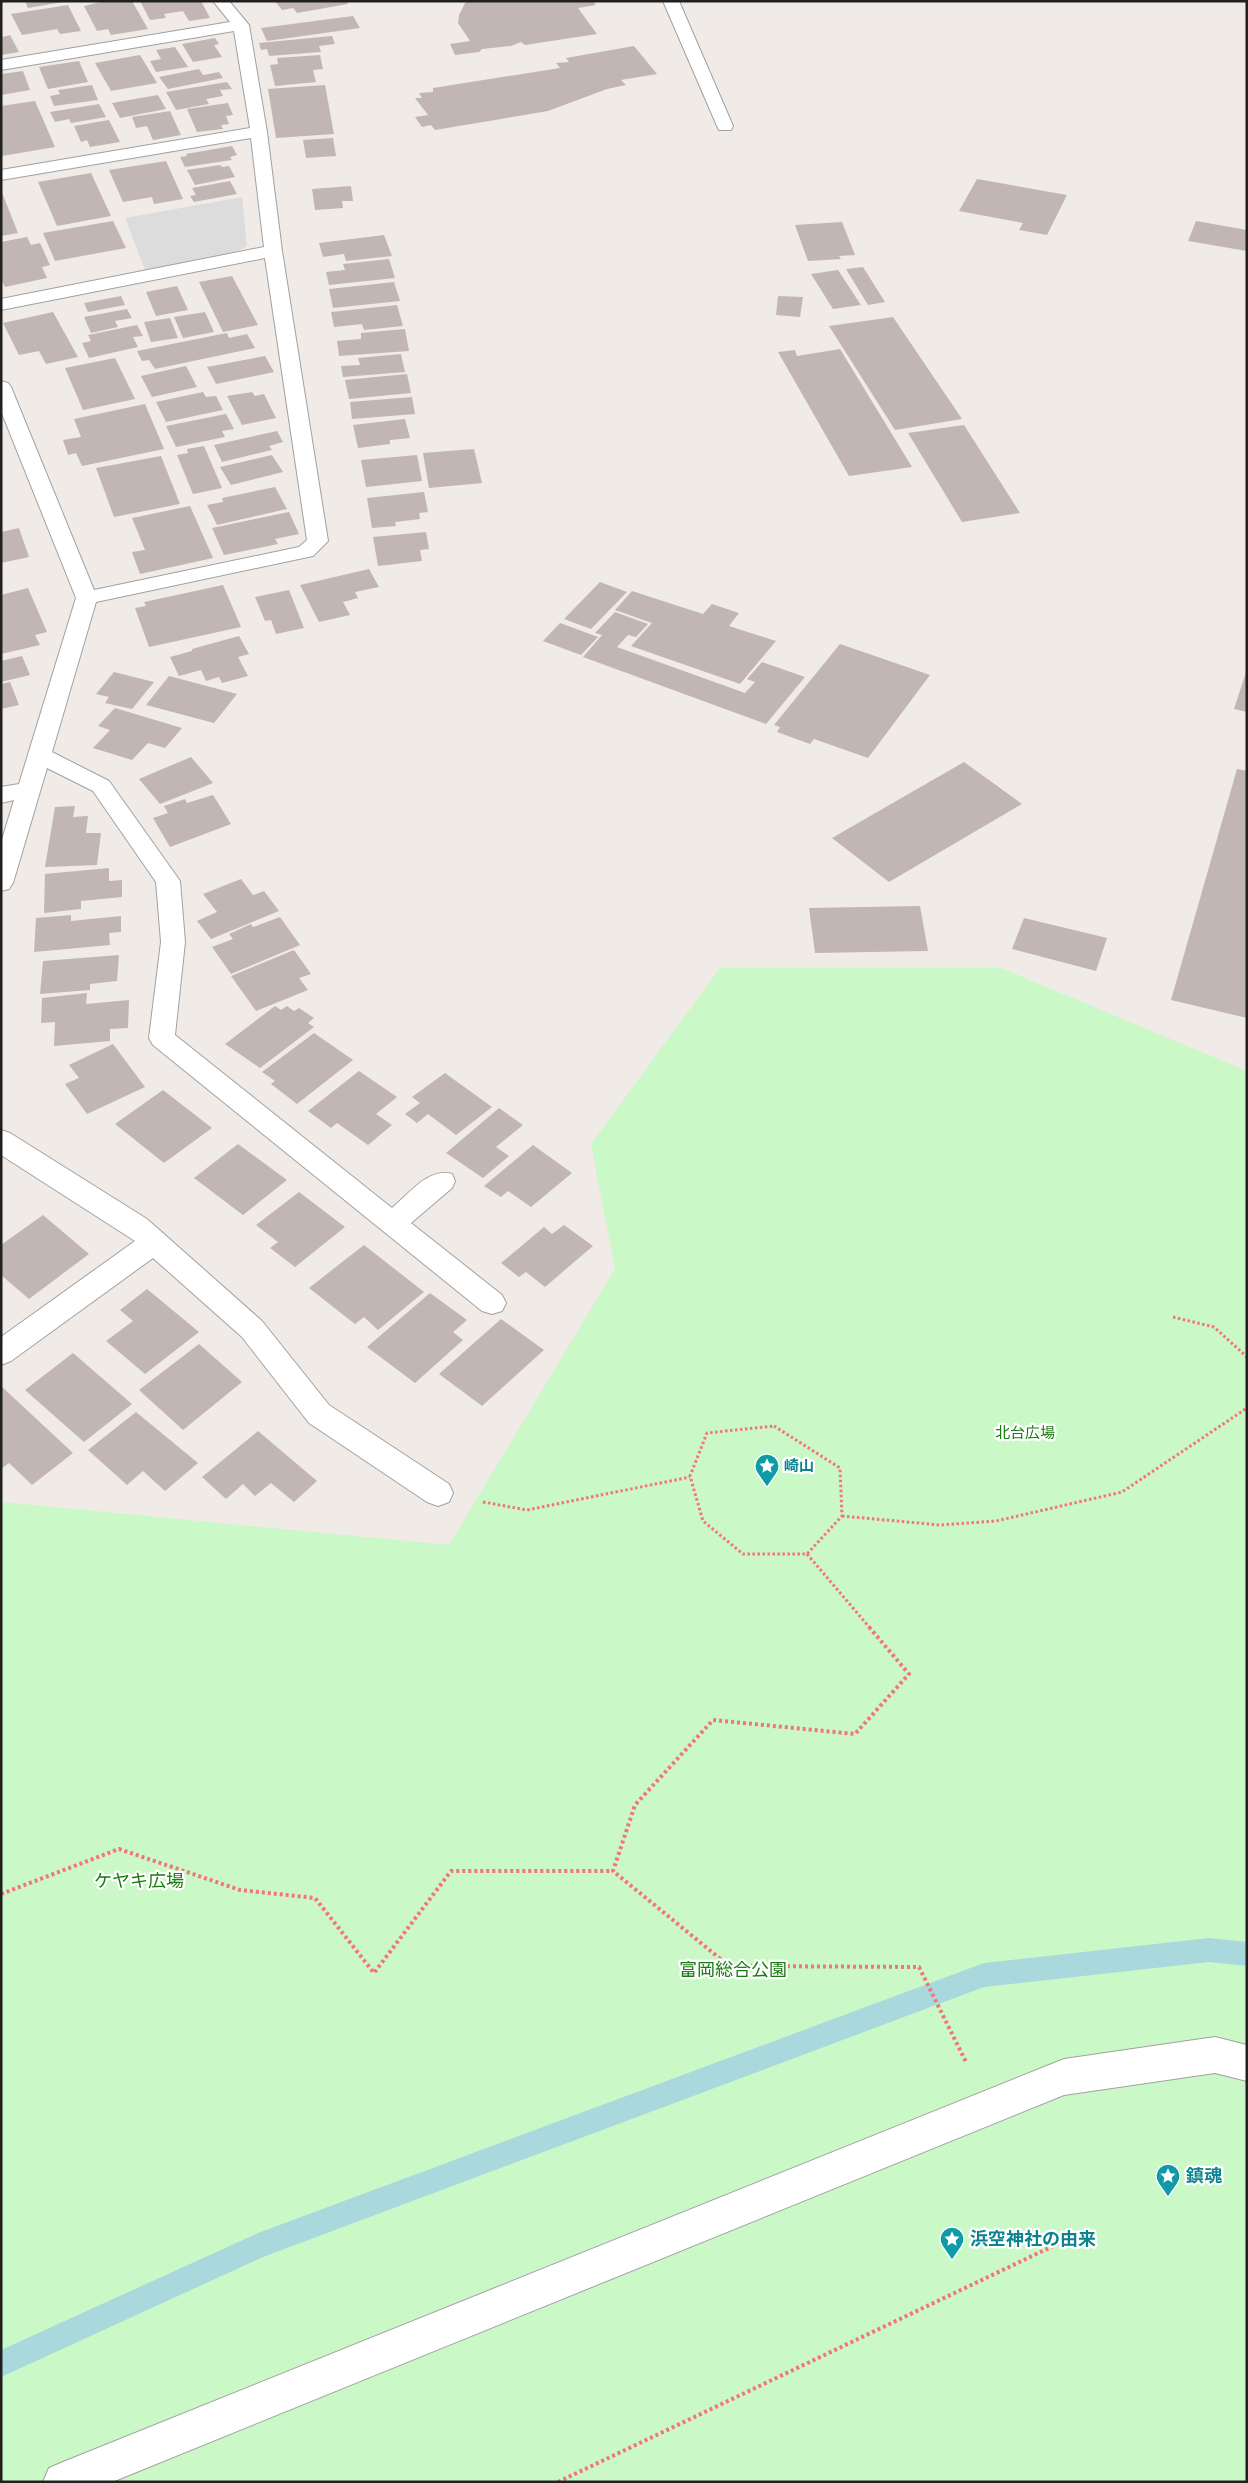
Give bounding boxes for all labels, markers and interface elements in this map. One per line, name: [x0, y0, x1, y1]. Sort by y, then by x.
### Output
park label: 北台広場: [995, 1423, 1055, 1442]
place icon: 崎山: [754, 1453, 780, 1487]
place label: 崎山: [784, 1456, 814, 1475]
park label: ケヤキ広場: [94, 1869, 184, 1892]
park label: 富岡総合公園: [679, 1958, 787, 1981]
place icon: 鎮魂: [1155, 2163, 1181, 2197]
place label: 鎮魂: [1185, 2164, 1222, 2187]
place icon: 浜空神社の由来: [939, 2226, 965, 2260]
place label: 浜空神社の由来: [970, 2227, 1096, 2250]

